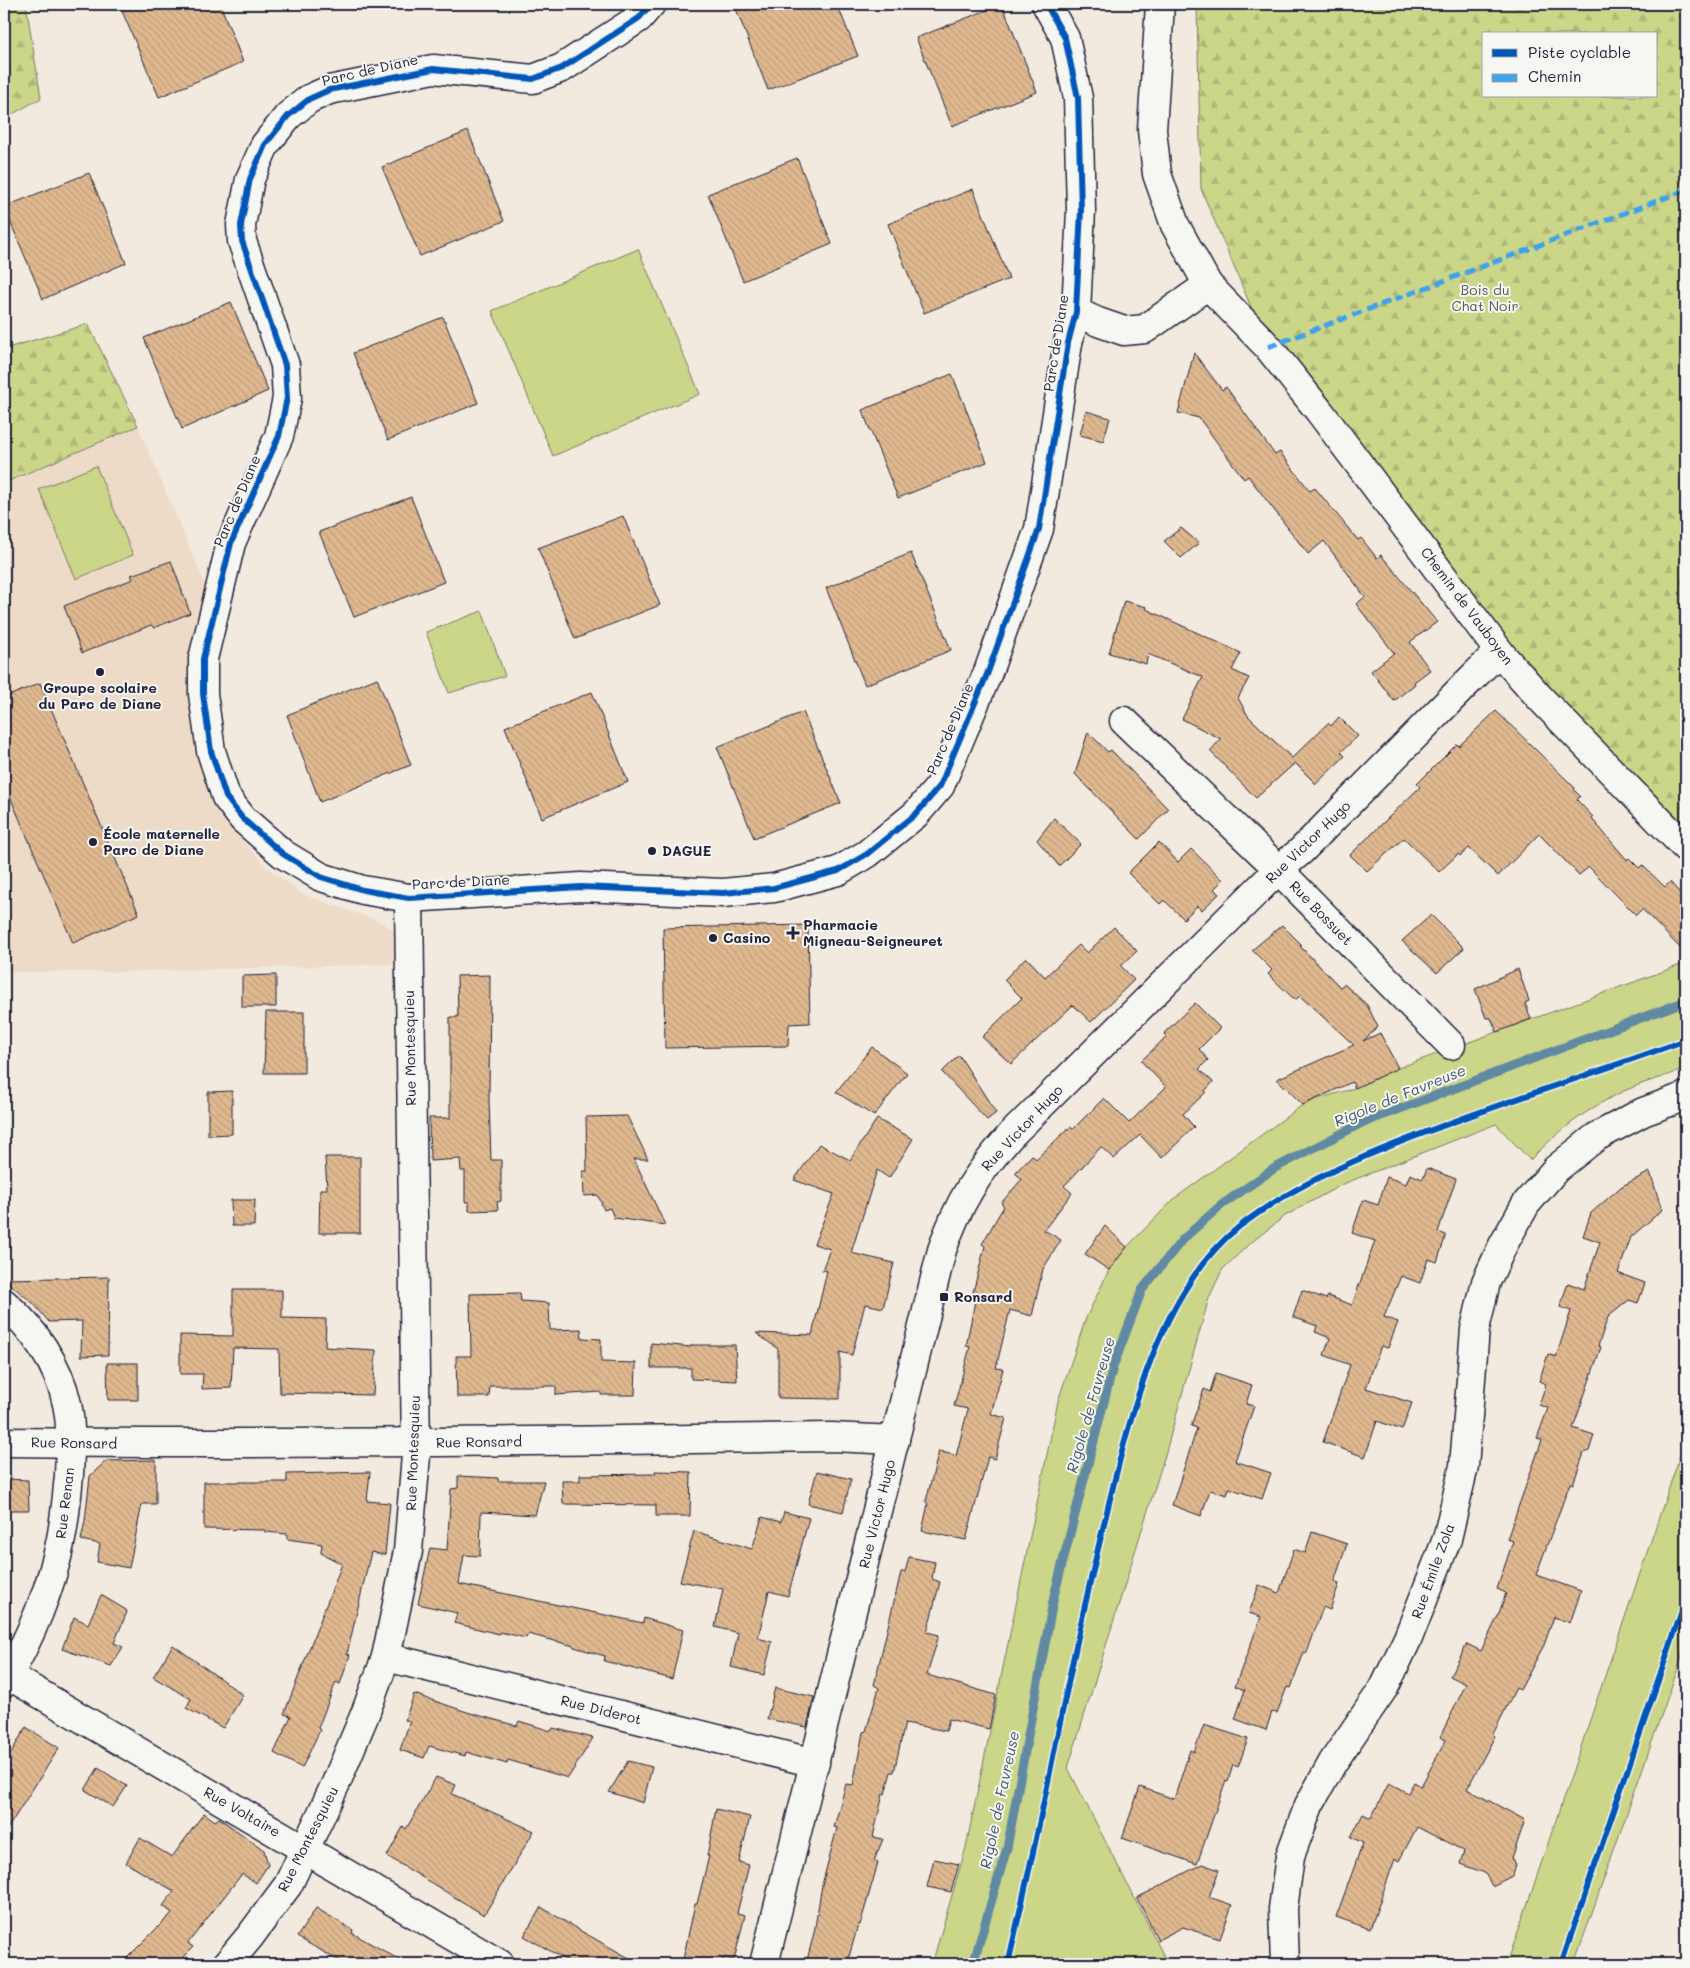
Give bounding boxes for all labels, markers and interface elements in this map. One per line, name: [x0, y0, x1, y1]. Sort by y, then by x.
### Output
legend: [1482, 32, 1658, 98]
text: Piste cyclable: [1528, 42, 1631, 62]
street label: Parc de Diane: [320, 49, 420, 90]
text: Chemin: [1528, 66, 1581, 86]
park label: Bois du Chat Noir: [1451, 280, 1519, 315]
street label: Parc de Diane: [1038, 293, 1073, 393]
street label: Parc de Diane: [209, 452, 264, 550]
street label: Chemin de Vauboyen: [1417, 543, 1518, 668]
marker: Groupe scolaire du Parc de Diane: [94, 666, 106, 678]
place label: Groupe scolaire du Parc de Diane: [39, 678, 161, 713]
street label: Parc de Diane: [922, 680, 977, 778]
street label: Rue Victor Hugo: [1261, 796, 1354, 887]
place label: École maternelle Parc de Diane: [103, 824, 220, 859]
marker: École maternelle Parc de Diane: [87, 836, 99, 848]
place label: DAGUE: [662, 841, 711, 860]
marker: DAGUE: [646, 845, 658, 857]
street label: Parc de Diane: [411, 869, 510, 894]
street label: Rue Bossuet: [1286, 876, 1357, 949]
place label: Pharmacie Migneau-Seigneuret: [803, 915, 943, 950]
marker: Pharmacie Migneau-Seigneuret: [787, 927, 799, 939]
place label: Casino: [723, 928, 771, 947]
marker: Casino: [707, 932, 719, 944]
street label: Rue Montesquieu: [399, 990, 420, 1106]
water label: Rigole de Favreuse: [1331, 1059, 1469, 1131]
street label: Rue Victor Hugo: [977, 1080, 1067, 1175]
place label: Ronsard: [954, 1287, 1012, 1306]
marker: Ronsard: [938, 1291, 950, 1303]
water label: Rigole de Favreuse: [1061, 1334, 1119, 1475]
street label: Rue Montesquieu: [401, 1395, 424, 1511]
street label: Rue Ronsard: [436, 1431, 522, 1452]
street label: Rue Ronsard: [31, 1432, 117, 1453]
street label: Rue Victor Hugo: [854, 1458, 899, 1570]
street label: Rue Renan: [51, 1466, 78, 1540]
street label: Rue Émile Zola: [1407, 1521, 1459, 1621]
street label: Rue Diderot: [559, 1690, 644, 1729]
water label: Rigole de Favreuse: [975, 1729, 1023, 1871]
street label: Rue Voltaire: [200, 1782, 284, 1841]
street label: Rue Montesquieu: [273, 1783, 342, 1895]

